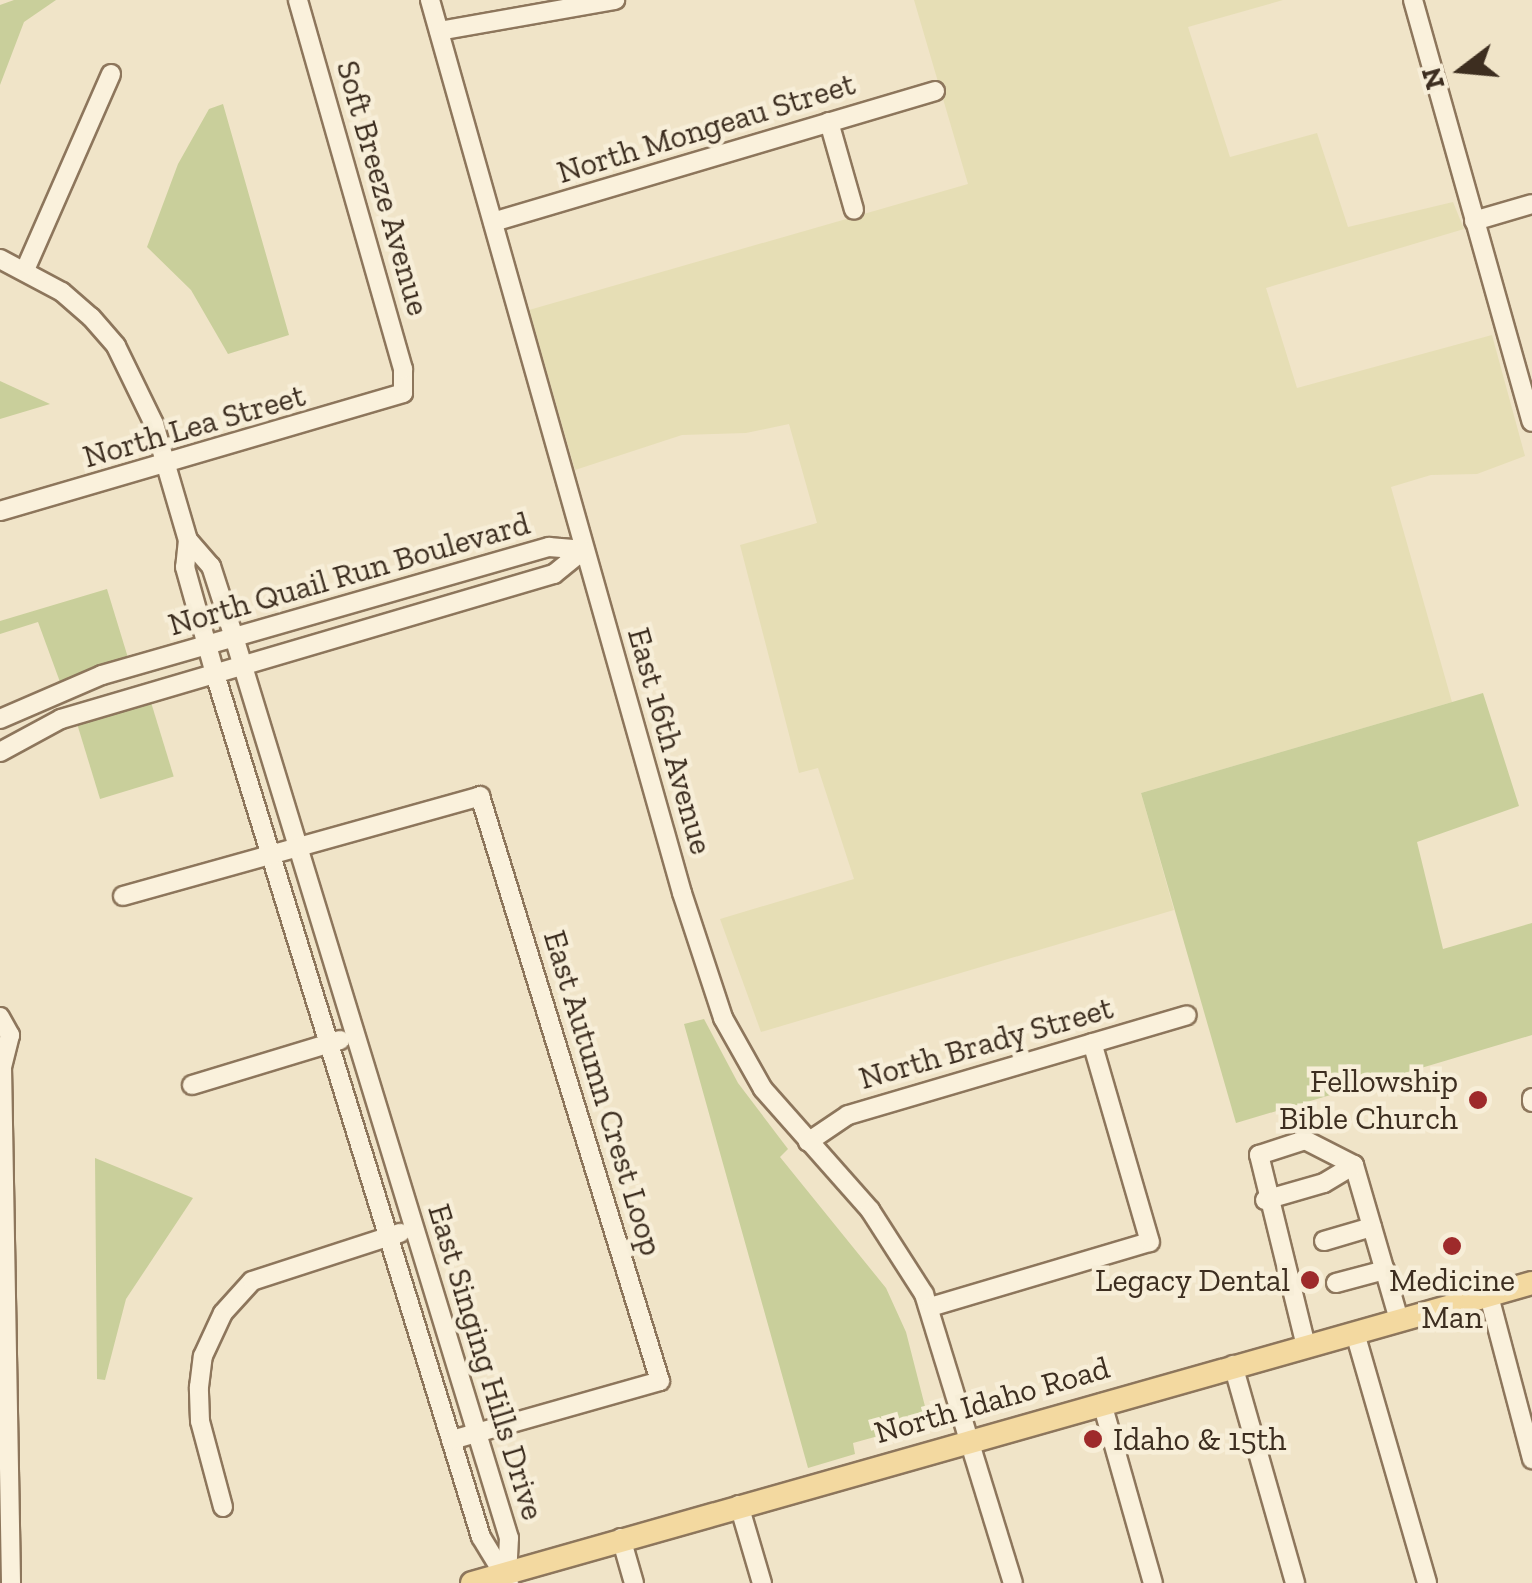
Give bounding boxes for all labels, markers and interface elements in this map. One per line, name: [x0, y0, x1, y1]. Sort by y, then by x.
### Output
north arrow: [1412, 20, 1512, 120]
street label: Soft Breeze Avenue: [328, 56, 438, 320]
street label: North Mongeau Street: [552, 64, 860, 192]
text: N: [1414, 64, 1451, 93]
street label: North Lea Street: [78, 376, 310, 476]
street label: North Quail Run Boulevard: [164, 504, 534, 644]
street label: East 16th Avenue: [619, 623, 721, 859]
street label: East Autumn Crest Loop: [535, 925, 671, 1261]
street label: North Brady Street: [854, 988, 1118, 1098]
place label: Fellowship Bible Church: [1279, 1063, 1458, 1138]
marker: Fellowship Bible Church: [1467, 1089, 1489, 1111]
street label: East Singing Hills Drive: [420, 1199, 552, 1525]
marker: Medicine Man: [1441, 1235, 1463, 1257]
place label: Legacy Dental: [1094, 1261, 1290, 1299]
place label: Medicine Man: [1389, 1262, 1515, 1337]
marker: Legacy Dental: [1299, 1269, 1321, 1291]
street label: North Idaho Road: [870, 1348, 1114, 1452]
place label: Idaho & 15th: [1113, 1420, 1286, 1458]
marker: Idaho & 15th: [1082, 1428, 1104, 1450]

